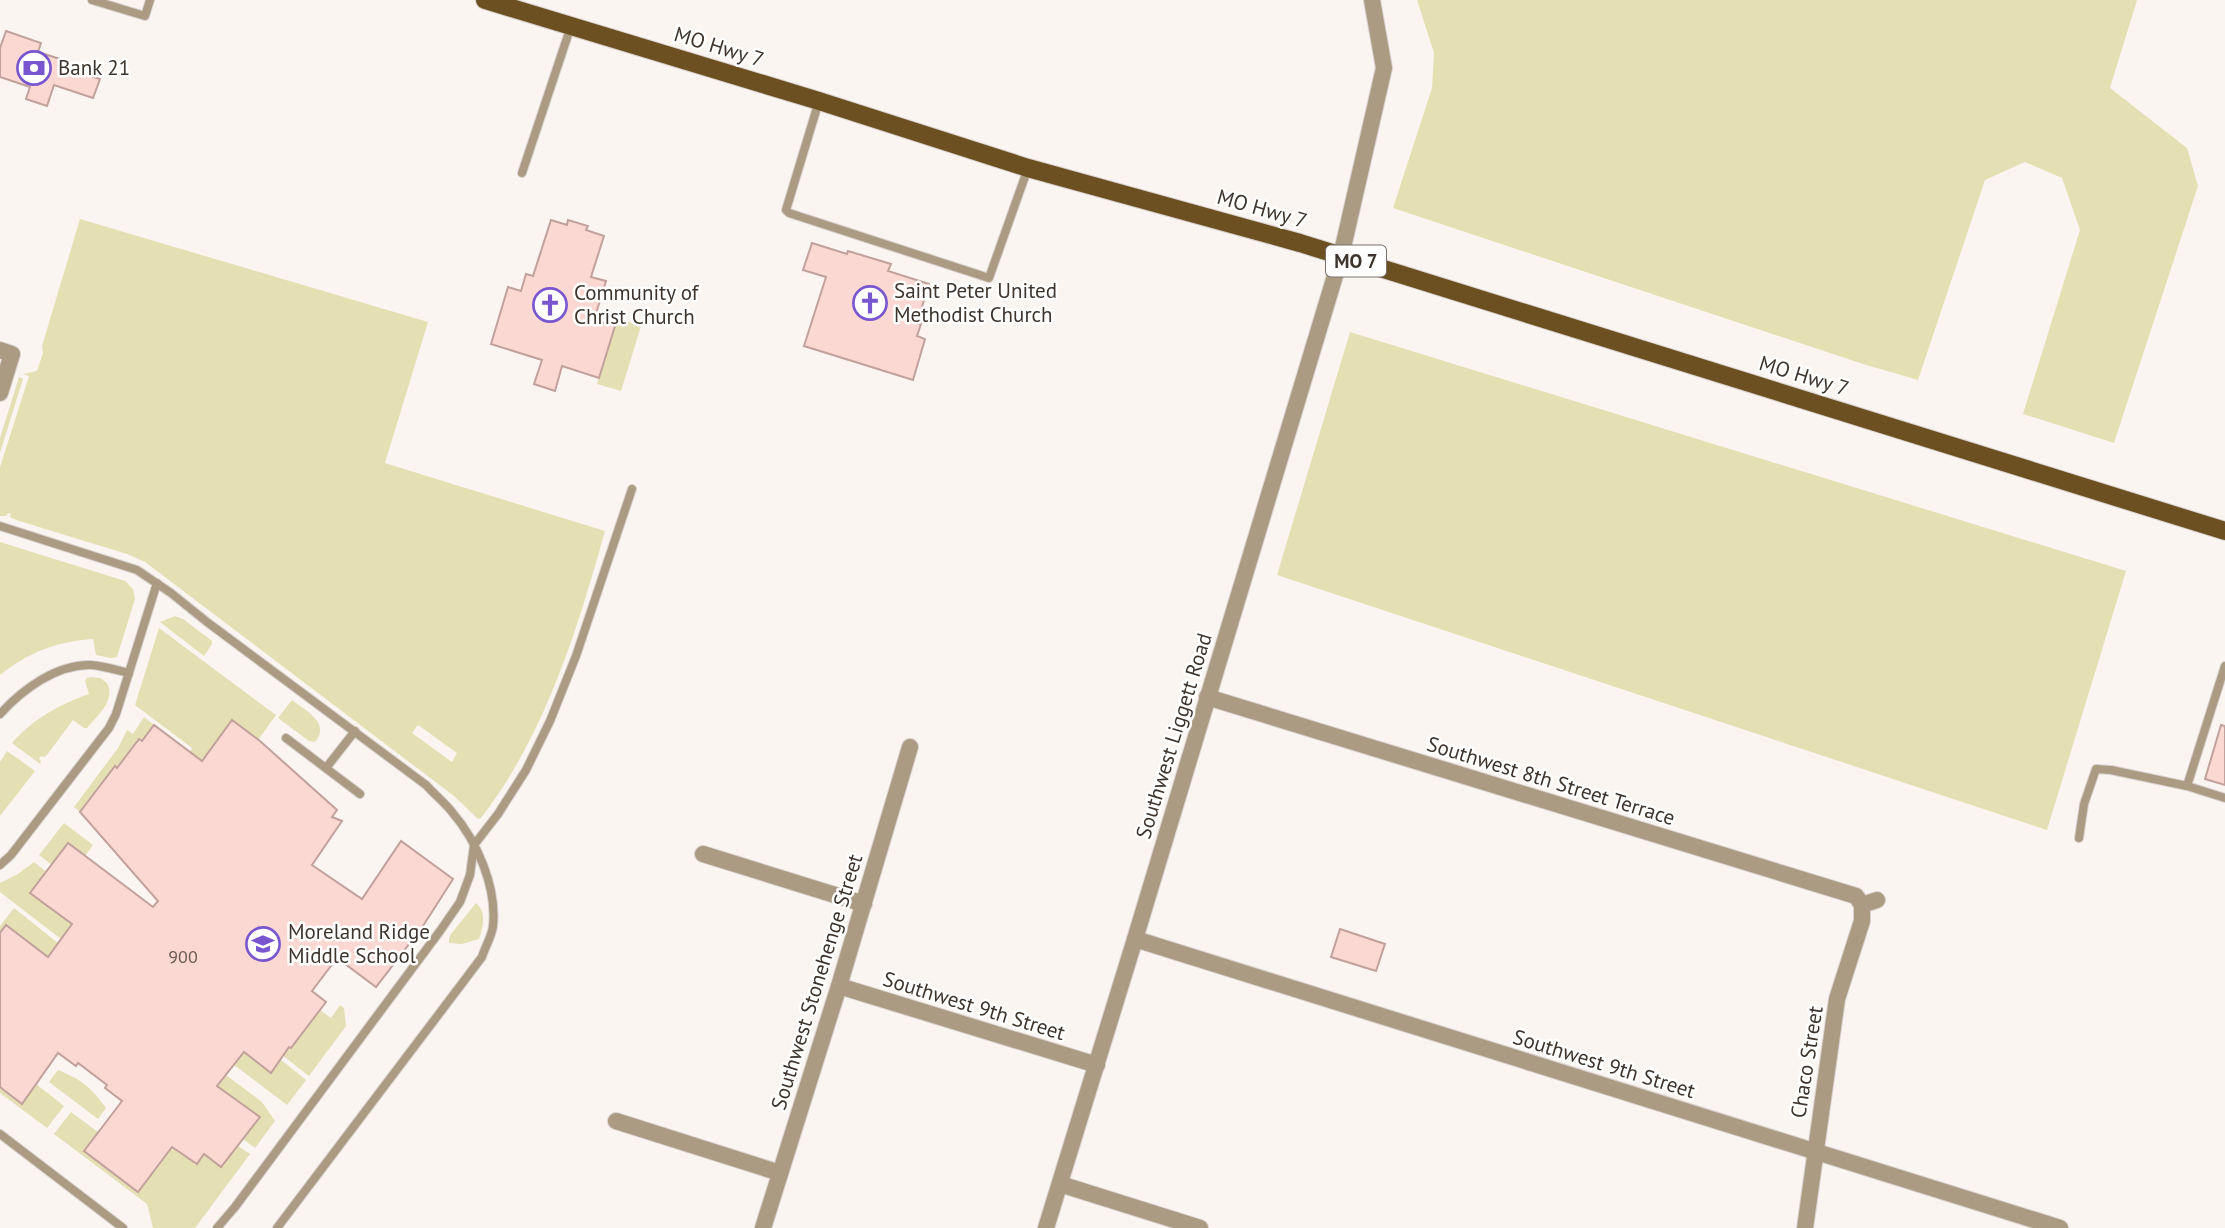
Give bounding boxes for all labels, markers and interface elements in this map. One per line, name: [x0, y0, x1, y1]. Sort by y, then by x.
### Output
street label: MO Hwy 7: [671, 20, 767, 73]
bank icon: Bank 21: [15, 49, 53, 87]
place label: Bank 21: [58, 54, 130, 81]
street label: MO Hwy 7: [1214, 183, 1310, 234]
road number: MO 7: [1326, 246, 1386, 276]
place label: Saint Peter United Methodist Church: [894, 277, 1057, 328]
place label: Community of Christ Church: [574, 279, 700, 330]
church icon: Saint Peter United Methodist Church: [851, 284, 889, 322]
church icon: Community of Christ Church: [531, 286, 569, 324]
street label: MO Hwy 7: [1756, 349, 1852, 402]
street label: Southwest Liggett Road: [1129, 630, 1218, 842]
street label: Southwest 8th Street Terrace: [1424, 730, 1678, 831]
street label: Southwest Stonehenge Street: [765, 851, 868, 1113]
place label: Moreland Ridge Middle School: [288, 918, 430, 969]
school or university icon: Moreland Ridge Middle School: [244, 925, 282, 963]
house number: 900: [168, 945, 198, 968]
street label: Southwest 9th Street: [880, 965, 1068, 1046]
street label: Chaco Street: [1784, 1004, 1829, 1120]
street label: Southwest 9th Street: [1510, 1023, 1698, 1104]

